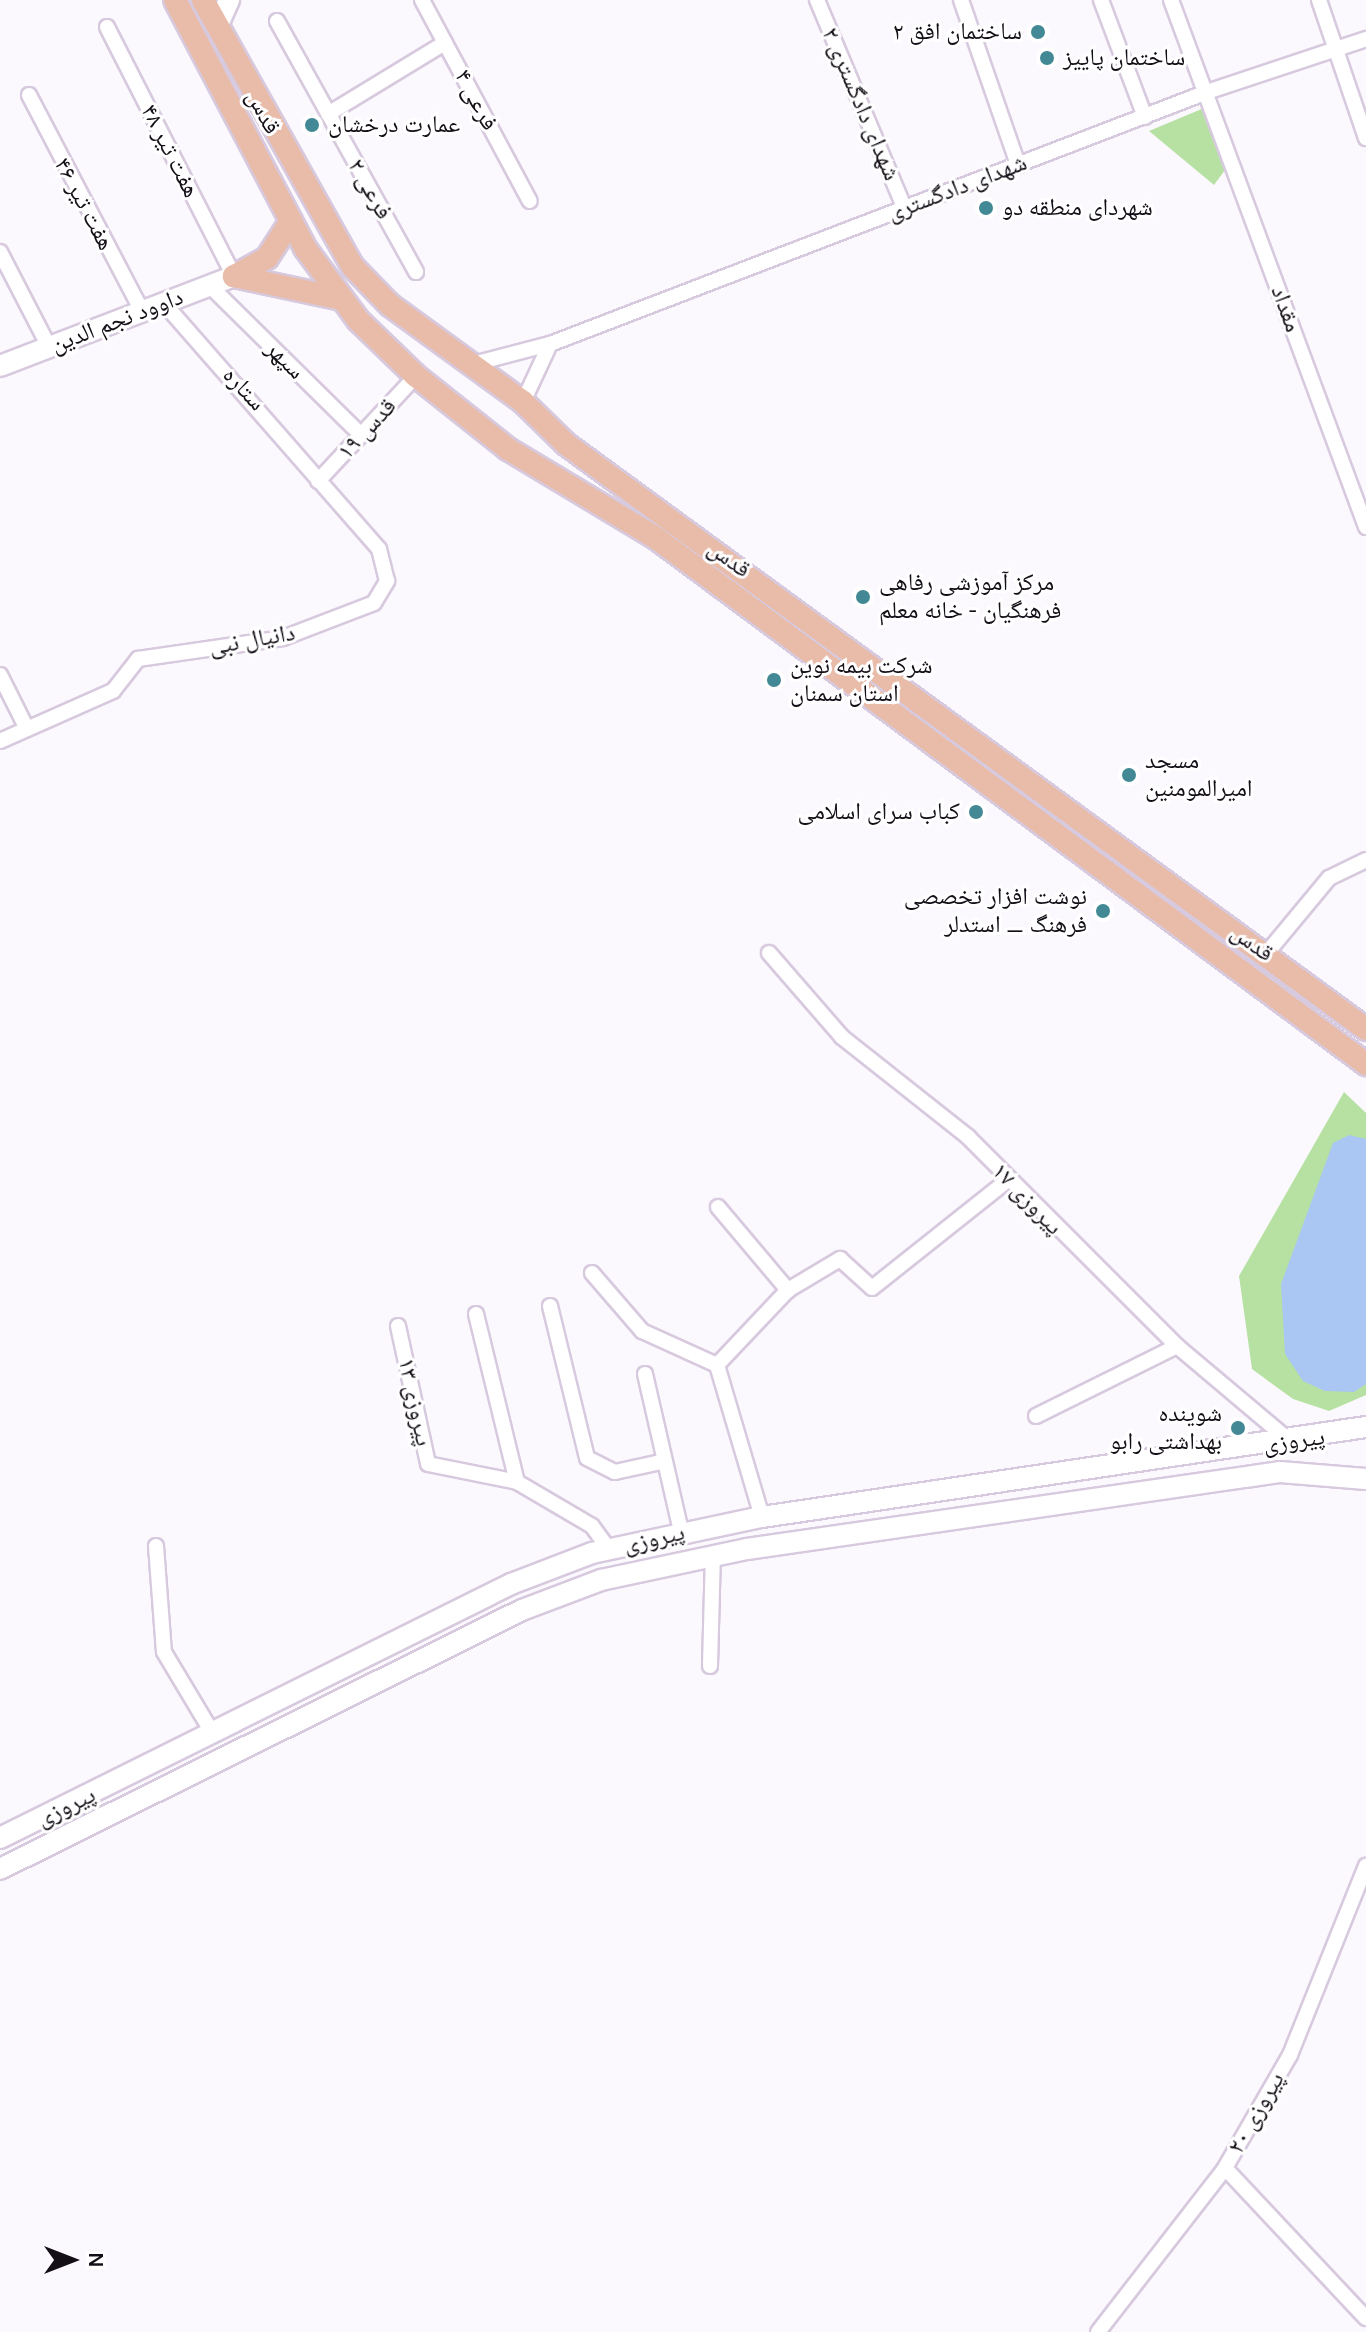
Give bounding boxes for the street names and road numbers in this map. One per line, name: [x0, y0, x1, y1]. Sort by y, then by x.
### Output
street label: شهدای دادگستری ۲: [816, 23, 906, 185]
street label: فرعی ۴: [448, 65, 504, 135]
street label: قدس: [240, 85, 286, 139]
street label: هفت تیر ۴۸: [134, 100, 206, 202]
street label: شهدای دادگستری: [883, 148, 1031, 228]
street label: هفت تیر ۴۶: [48, 153, 120, 255]
street label: فرعی ۲: [342, 154, 398, 224]
street label: مقداد: [1264, 282, 1308, 336]
street label: داوود نجم الدین: [47, 283, 187, 359]
street label: سپهر: [260, 335, 310, 385]
street label: ستاره: [217, 361, 271, 417]
street label: قدس ۱۹: [332, 392, 402, 466]
street label: قدس: [702, 534, 756, 584]
street label: دانیال نبی: [207, 618, 297, 662]
street label: قدس: [1225, 918, 1279, 968]
street label: پیروزی ۱۷: [986, 1157, 1068, 1241]
street label: پیروزی ۱۳: [392, 1355, 438, 1449]
street label: پیروزی: [1261, 1422, 1327, 1460]
street label: پیروزی: [621, 1518, 687, 1560]
street label: پیروزی: [32, 1780, 100, 1834]
street label: پیروزی ۲۰: [1221, 2067, 1291, 2159]

